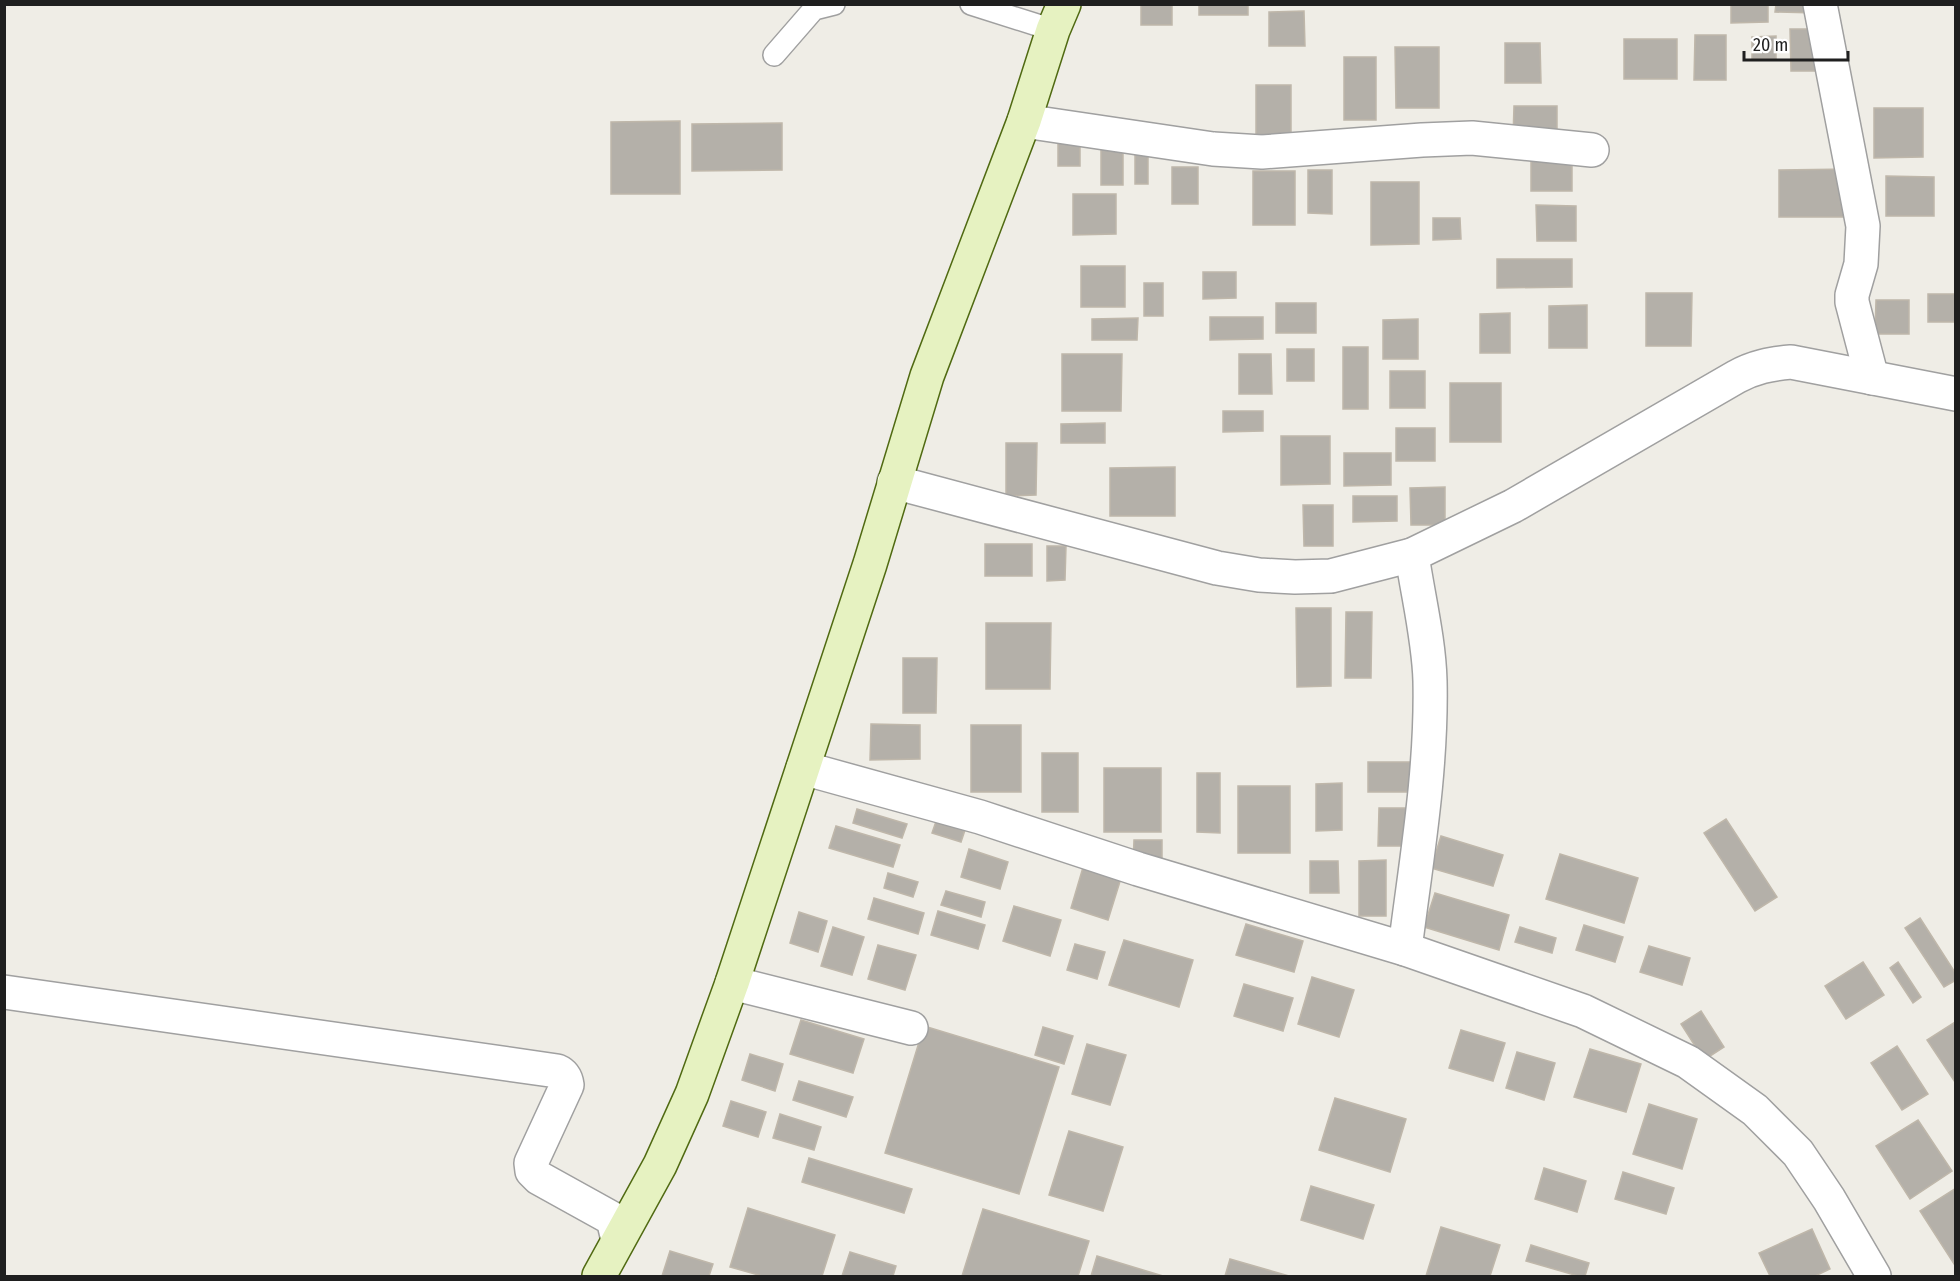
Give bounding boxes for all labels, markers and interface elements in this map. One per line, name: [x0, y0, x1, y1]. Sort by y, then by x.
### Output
scale bar: [1744, 24, 1848, 62]
text: 20 m: [1753, 34, 1788, 56]

